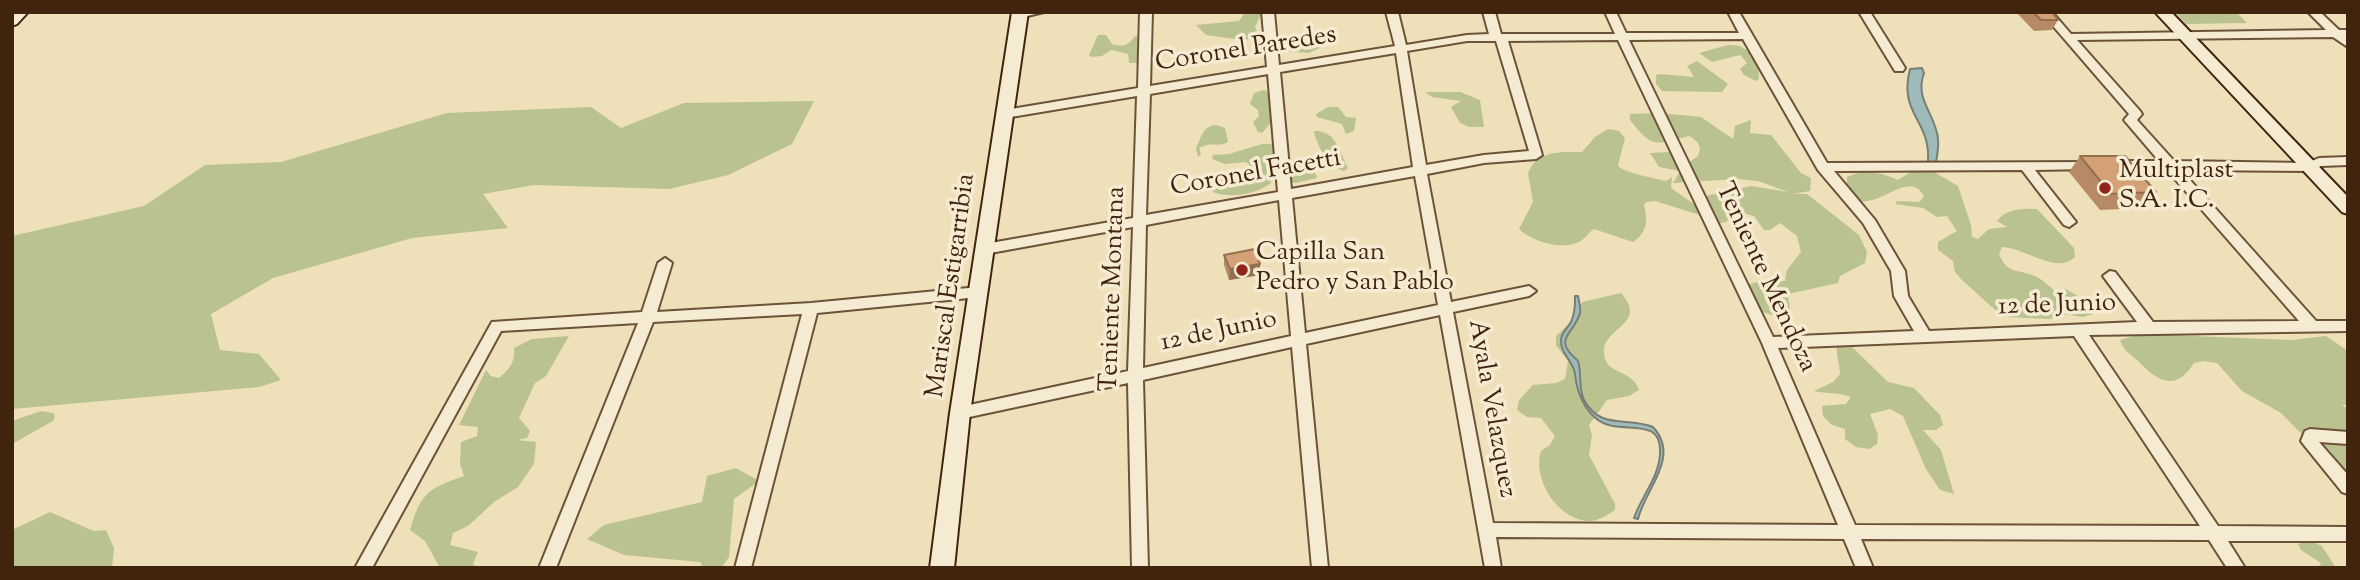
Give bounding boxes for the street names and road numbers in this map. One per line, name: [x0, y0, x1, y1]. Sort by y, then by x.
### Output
street label: Coronel Paredes: [1153, 21, 1339, 81]
street label: Coronel Facetti: [1168, 145, 1344, 205]
street label: Mariscal Estigarribia: [922, 172, 984, 400]
street label: Teniente Mendoza: [1706, 178, 1822, 378]
street label: Teniente Montana: [1096, 186, 1134, 392]
street label: 12 de Junio: [1997, 289, 2117, 325]
street label: 12 de Junio: [1158, 305, 1280, 361]
street label: Ayala Velazquez: [1459, 318, 1521, 500]

